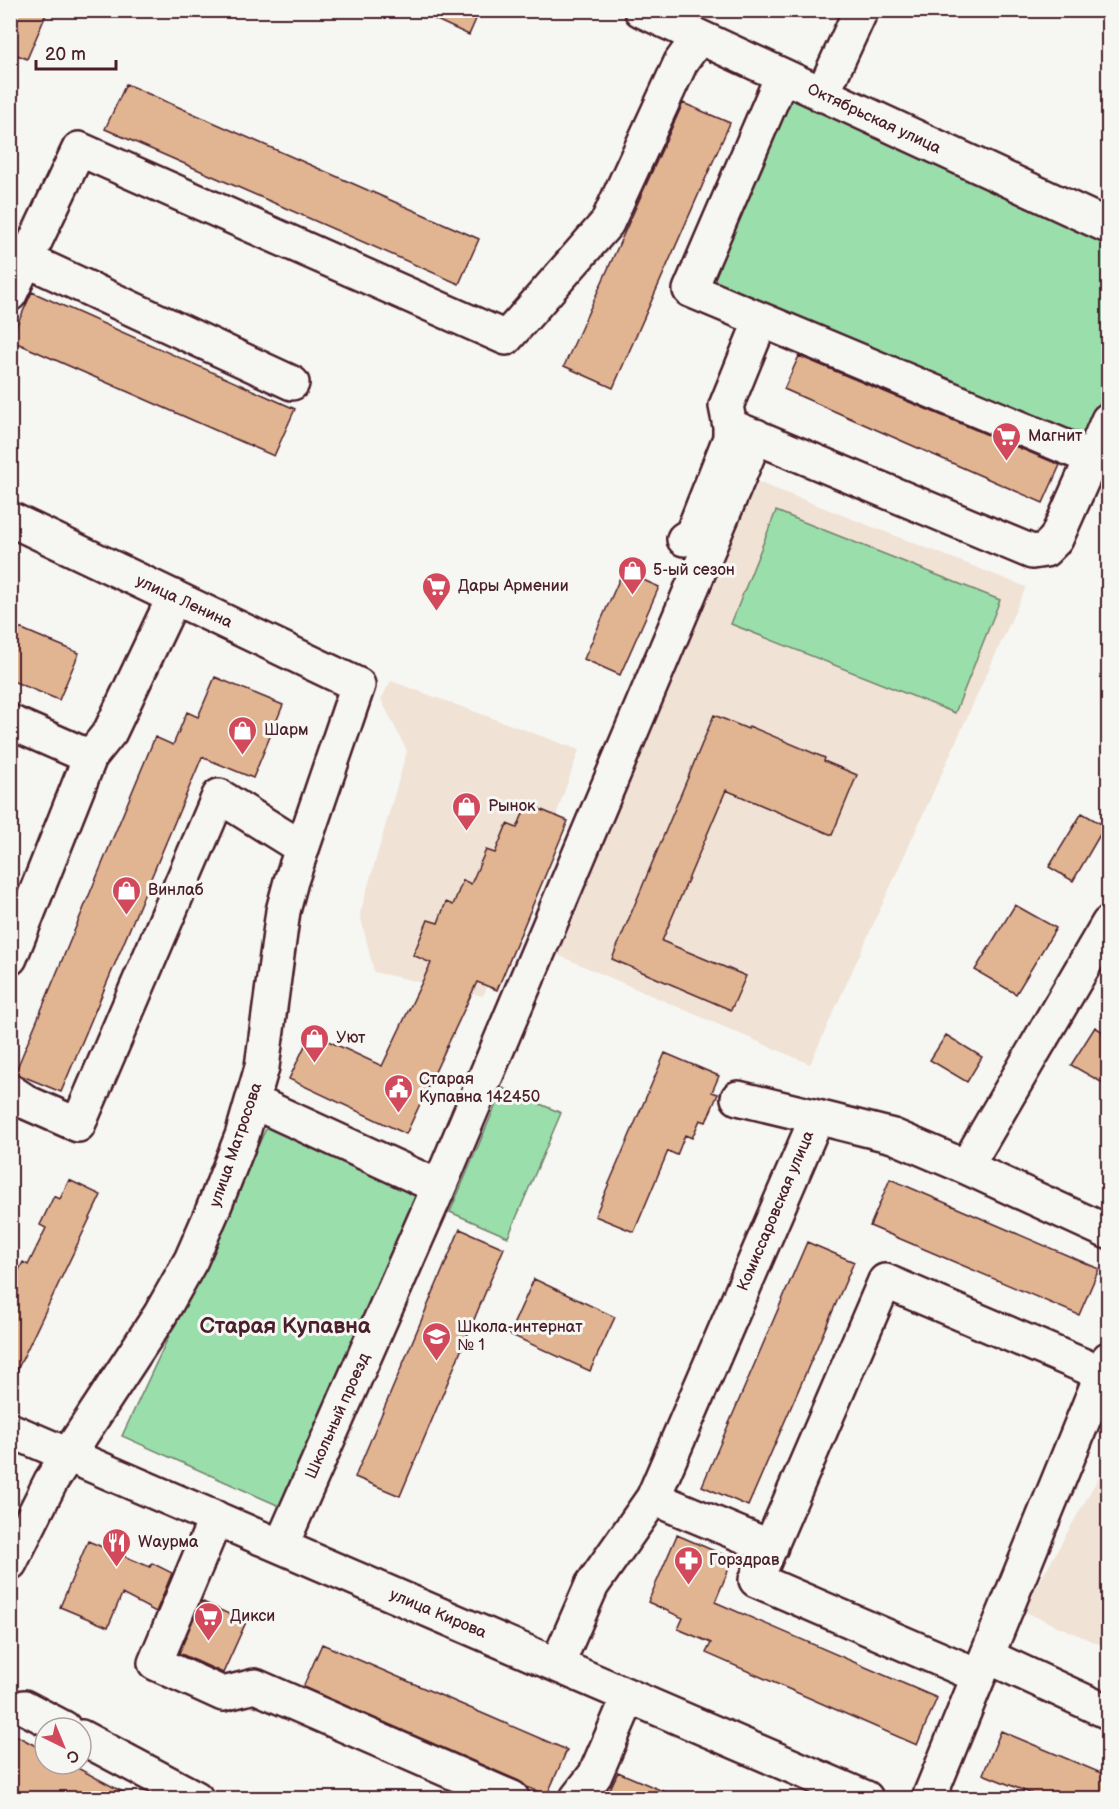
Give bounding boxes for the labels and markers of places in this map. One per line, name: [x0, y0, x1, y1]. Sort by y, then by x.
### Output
supermarket icon: Магнит: [991, 420, 1023, 462]
place label: Магнит: [1028, 427, 1083, 446]
shop icon: 5-ый сезон: [616, 554, 648, 596]
place label: 5-ый сезон: [653, 561, 735, 580]
supermarket icon: Дары Армении: [421, 570, 453, 612]
place label: Дары Армении: [458, 577, 569, 596]
shop icon: Шарм: [227, 714, 259, 756]
place label: Шарм: [264, 721, 309, 740]
shop icon: Рынок: [451, 790, 483, 832]
place label: Рынок: [488, 797, 536, 816]
shop icon: Винлаб: [111, 874, 143, 916]
place label: Винлаб: [148, 881, 204, 900]
shop icon: Уют: [299, 1022, 331, 1064]
place label: Уют: [336, 1029, 366, 1048]
place label: Старая Купавна 142450: [419, 1070, 540, 1107]
public building icon: Старая Купавна 142450: [382, 1072, 414, 1114]
place label: Школа-интернат № 1: [457, 1318, 583, 1355]
school or university icon: Школа-интернат № 1: [420, 1320, 452, 1362]
restaurant icon: Wаурма: [101, 1526, 133, 1568]
place label: Wаурма: [138, 1533, 199, 1552]
pharmacy icon: Горздрав: [672, 1544, 704, 1586]
place label: Горздрав: [709, 1551, 780, 1570]
supermarket icon: Дикси: [193, 1600, 225, 1642]
place label: Дикси: [230, 1607, 275, 1626]

